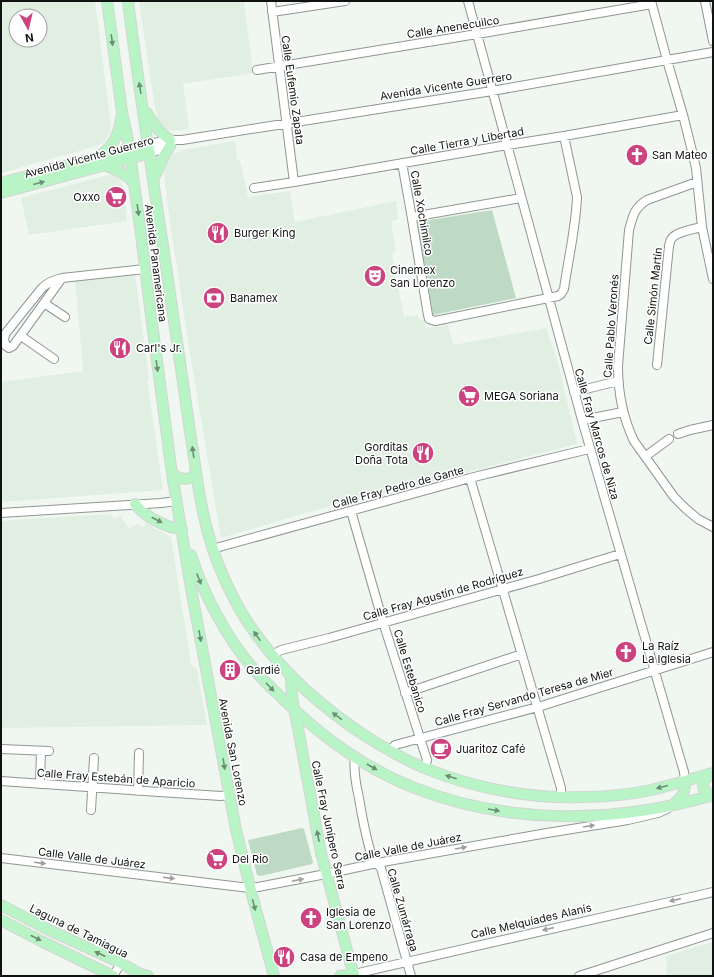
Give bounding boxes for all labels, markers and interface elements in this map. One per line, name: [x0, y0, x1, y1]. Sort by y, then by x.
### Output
north arrow: [8, 8, 48, 48]
street label: Calle Anenecuilco: [406, 13, 501, 41]
text: N: [24, 30, 35, 45]
one-way arrow: [109, 34, 115, 46]
street label: Calle Eufemio Zapata: [278, 34, 308, 146]
street label: Avenida Vicente Guerrero: [379, 69, 513, 103]
one-way arrow: [137, 82, 143, 94]
street label: Calle Tierra y Libertad: [409, 124, 525, 158]
street label: Avenida Vicente Guerrero: [23, 133, 156, 181]
church icon: San Mateo: [624, 142, 650, 168]
place label: San Mateo: [652, 148, 708, 162]
street label: Calle Xochimilco: [408, 169, 436, 257]
one-way arrow: [32, 179, 45, 185]
supermarket icon: Oxxo: [103, 184, 129, 210]
place label: Oxxo: [73, 190, 100, 204]
street label: Avenida Panamericana: [142, 203, 170, 323]
one-way arrow: [135, 204, 141, 216]
restaurant icon: Burger King: [205, 220, 231, 246]
place label: Burger King: [234, 226, 296, 240]
street label: Calle Simón Martín: [641, 247, 665, 345]
theatre icon: Cinemex San Lorenzo: [362, 263, 388, 289]
place label: Cinemex San Lorenzo: [390, 263, 455, 290]
street label: Calle Pablo Veronés: [600, 273, 622, 378]
bank icon: Banamex: [201, 285, 227, 311]
place label: Banamex: [230, 291, 278, 305]
restaurant icon: Carl's Jr.: [107, 335, 133, 361]
place label: Carl's Jr.: [136, 341, 182, 355]
one-way arrow: [154, 360, 161, 372]
street label: Calle Fray Marcos de Niza: [572, 367, 622, 501]
supermarket icon: MEGA Soriana: [456, 383, 482, 409]
place label: MEGA Soriana: [484, 389, 559, 403]
place label: Gorditas Doña Tota: [355, 440, 408, 467]
restaurant icon: Gorditas Doña Tota: [410, 440, 436, 466]
one-way arrow: [190, 446, 196, 458]
street label: Calle Fray Pedro de Gante: [331, 463, 465, 511]
one-way arrow: [151, 517, 162, 523]
street label: Calle Fray Agustín de Rodríguez: [361, 564, 525, 624]
one-way arrow: [197, 573, 203, 585]
street label: Calle Estebanico: [391, 628, 429, 715]
one-way arrow: [197, 630, 203, 642]
one-way arrow: [253, 631, 261, 641]
church icon: La Raíz La Iglesia: [613, 639, 639, 665]
place label: La Raíz La Iglesia: [642, 639, 691, 666]
building icon: Gardié: [217, 657, 243, 683]
place label: Gardié: [246, 663, 280, 677]
street label: Calle Fray Servando Teresa de Mier: [433, 665, 615, 729]
one-way arrow: [265, 682, 275, 692]
street label: Avenida San Lorenzo: [216, 697, 250, 807]
one-way arrow: [332, 712, 342, 720]
cafe icon: Juaritoz Café: [428, 736, 454, 762]
place label: Juaritoz Café: [456, 742, 525, 756]
one-way arrow: [221, 758, 227, 770]
street label: Calle Fray Junípero Serra: [308, 759, 350, 891]
one-way arrow: [366, 764, 378, 771]
street label: Calle Fray Estebán de Aparicio: [36, 765, 196, 791]
one-way arrow: [444, 774, 456, 780]
one-way arrow: [656, 784, 668, 790]
one-way arrow: [488, 807, 500, 813]
one-way arrow: [583, 823, 595, 829]
one-way arrow: [315, 830, 321, 843]
street label: Calle Valle de Juárez: [353, 830, 463, 864]
street label: Calle Valle de Juárez: [37, 844, 147, 872]
one-way arrow: [455, 845, 467, 851]
supermarket icon: Del Rio: [204, 846, 230, 872]
place label: Del Rio: [232, 852, 269, 866]
one-way arrow: [34, 859, 46, 866]
street label: Calle Zumárraga: [384, 867, 422, 953]
one-way arrow: [163, 875, 175, 881]
one-way arrow: [291, 877, 304, 883]
one-way arrow: [669, 898, 681, 904]
one-way arrow: [251, 899, 257, 911]
street label: Calle Melquíades Alanís: [469, 900, 593, 942]
street label: Laguna de Tamiagua: [27, 901, 131, 961]
church icon: Iglesia de San Lorenzo: [298, 905, 324, 931]
place label: Iglesia de San Lorenzo: [326, 905, 391, 932]
one-way arrow: [542, 926, 554, 932]
one-way arrow: [30, 935, 41, 941]
restaurant icon: Casa de Empeno: [271, 944, 297, 970]
place label: Casa de Empeno: [300, 950, 388, 964]
one-way arrow: [94, 951, 105, 957]

